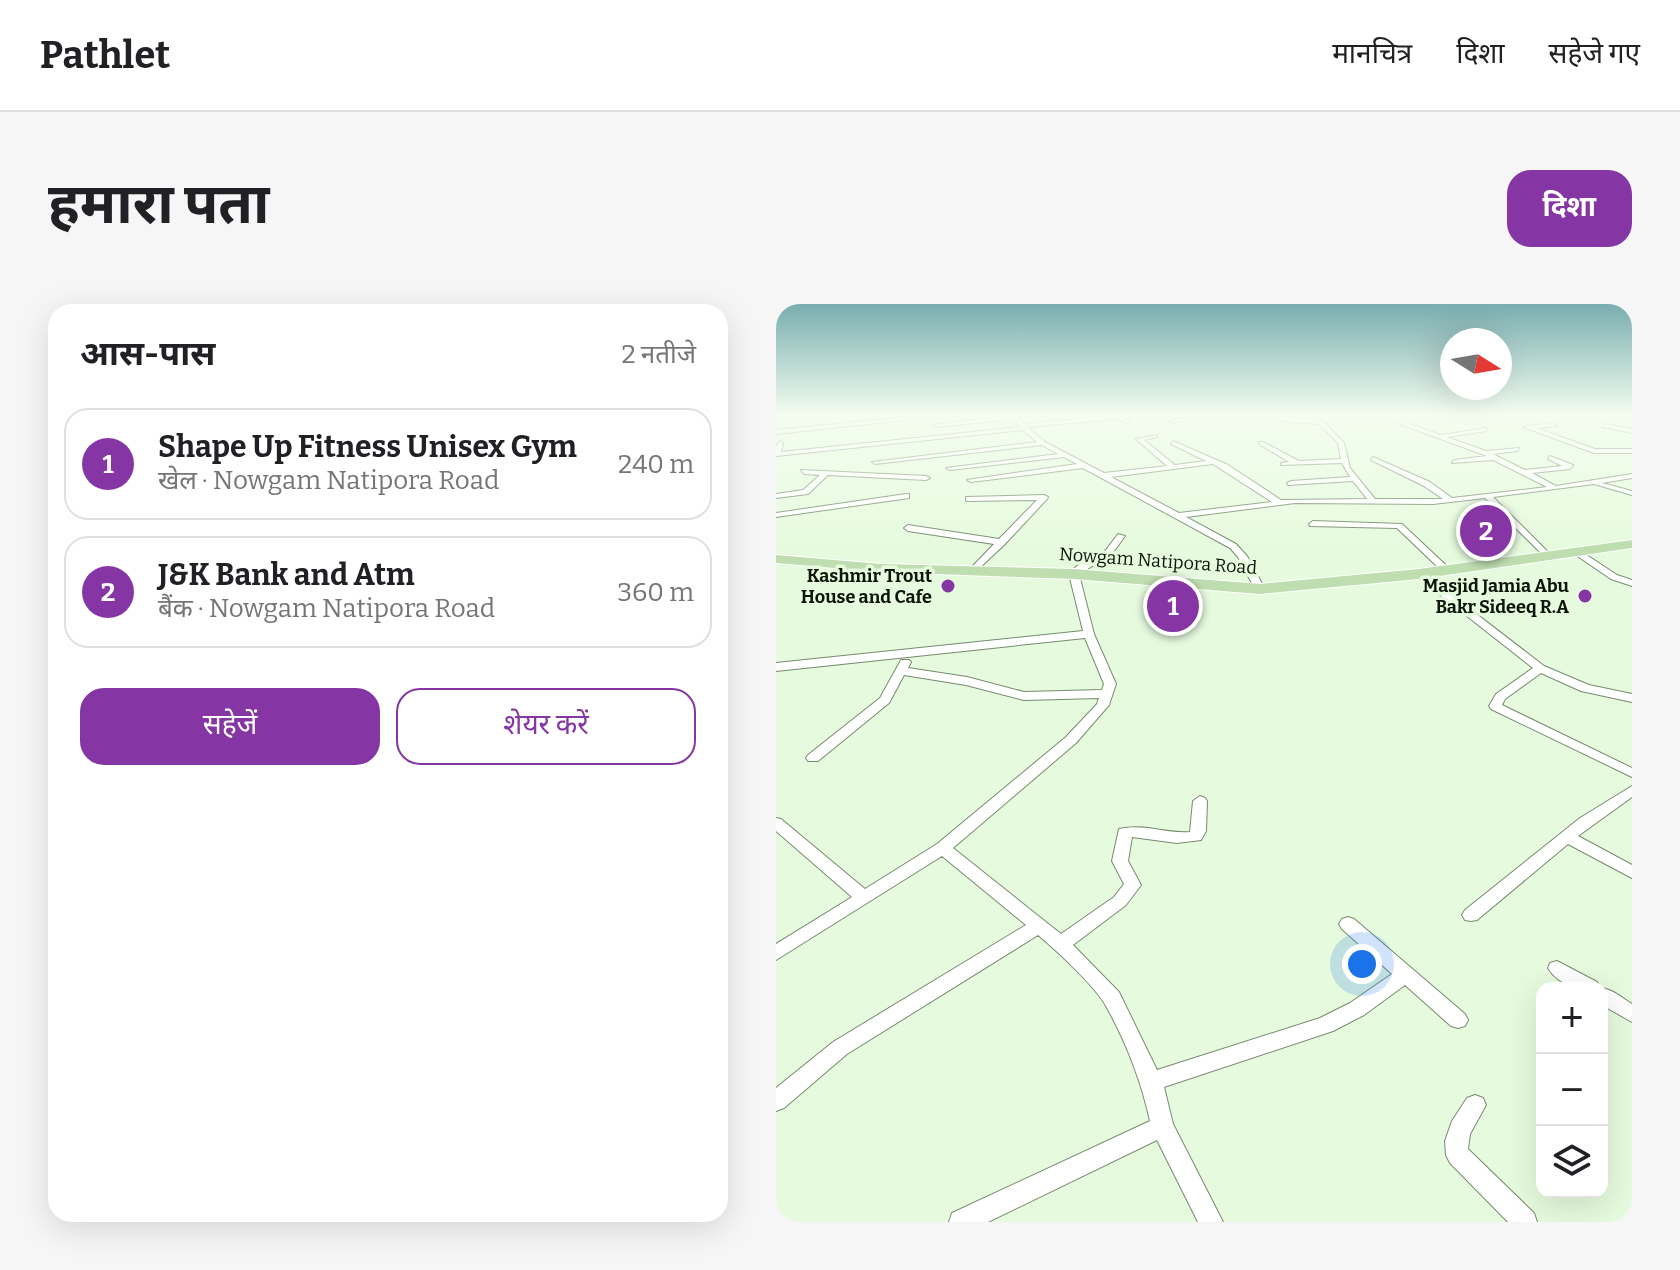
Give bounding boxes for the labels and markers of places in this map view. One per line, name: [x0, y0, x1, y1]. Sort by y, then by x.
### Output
pin: 2: [1460, 501, 1512, 561]
place label: Kashmir Trout House and Cafe: [801, 565, 932, 608]
place label: Masjid Jamia Abu Bakr Sideeq R.A: [1423, 575, 1570, 618]
pin: 1: [1147, 576, 1199, 636]
marker: Kashmir Trout House and Cafe: [939, 577, 957, 595]
marker: Masjid Jamia Abu Bakr Sideeq R.A: [1576, 587, 1594, 605]

